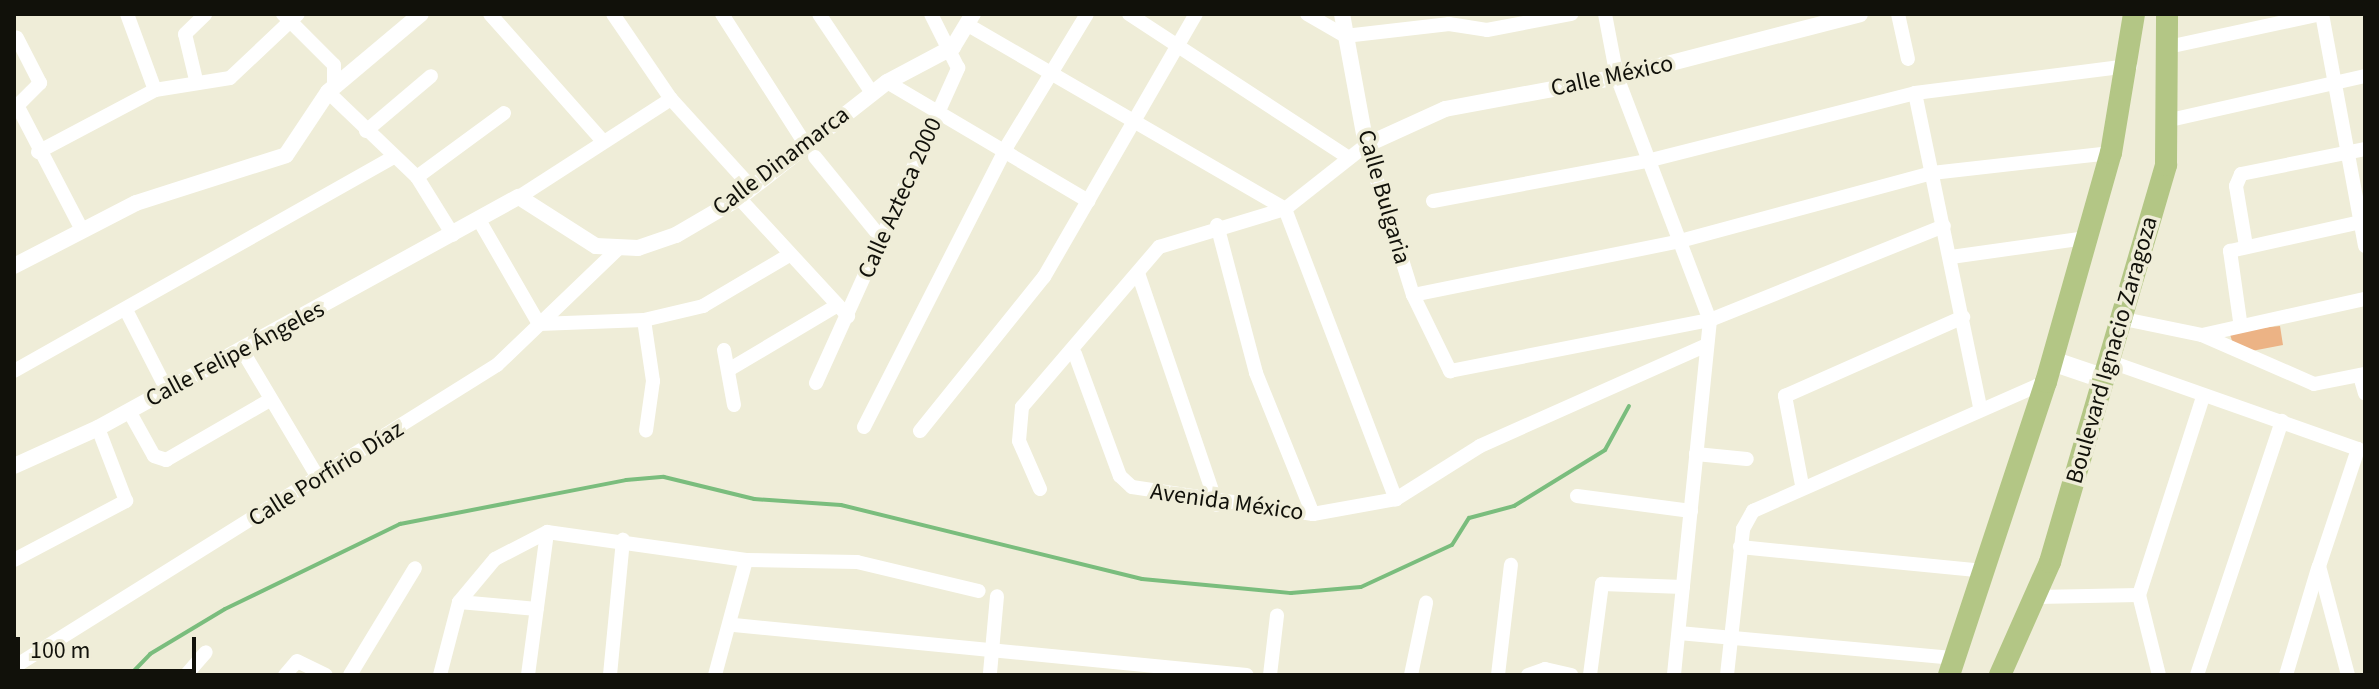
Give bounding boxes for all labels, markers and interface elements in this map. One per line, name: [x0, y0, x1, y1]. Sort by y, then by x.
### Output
street label: Calle México: [1548, 49, 1676, 103]
street label: Calle Dinamarca: [707, 100, 855, 222]
street label: Calle Azteca 2000: [852, 113, 948, 283]
street label: Calle Bulgaria: [1351, 127, 1417, 267]
street label: Boulevard Ignacio Zaragoza: [2060, 213, 2164, 487]
street label: Calle Felipe Ángeles: [141, 295, 329, 413]
street label: Calle Porfirio Díaz: [243, 415, 409, 533]
street label: Avenida México: [1149, 477, 1305, 527]
scale bar: [20, 621, 200, 671]
text: 100 m: [30, 633, 90, 668]

